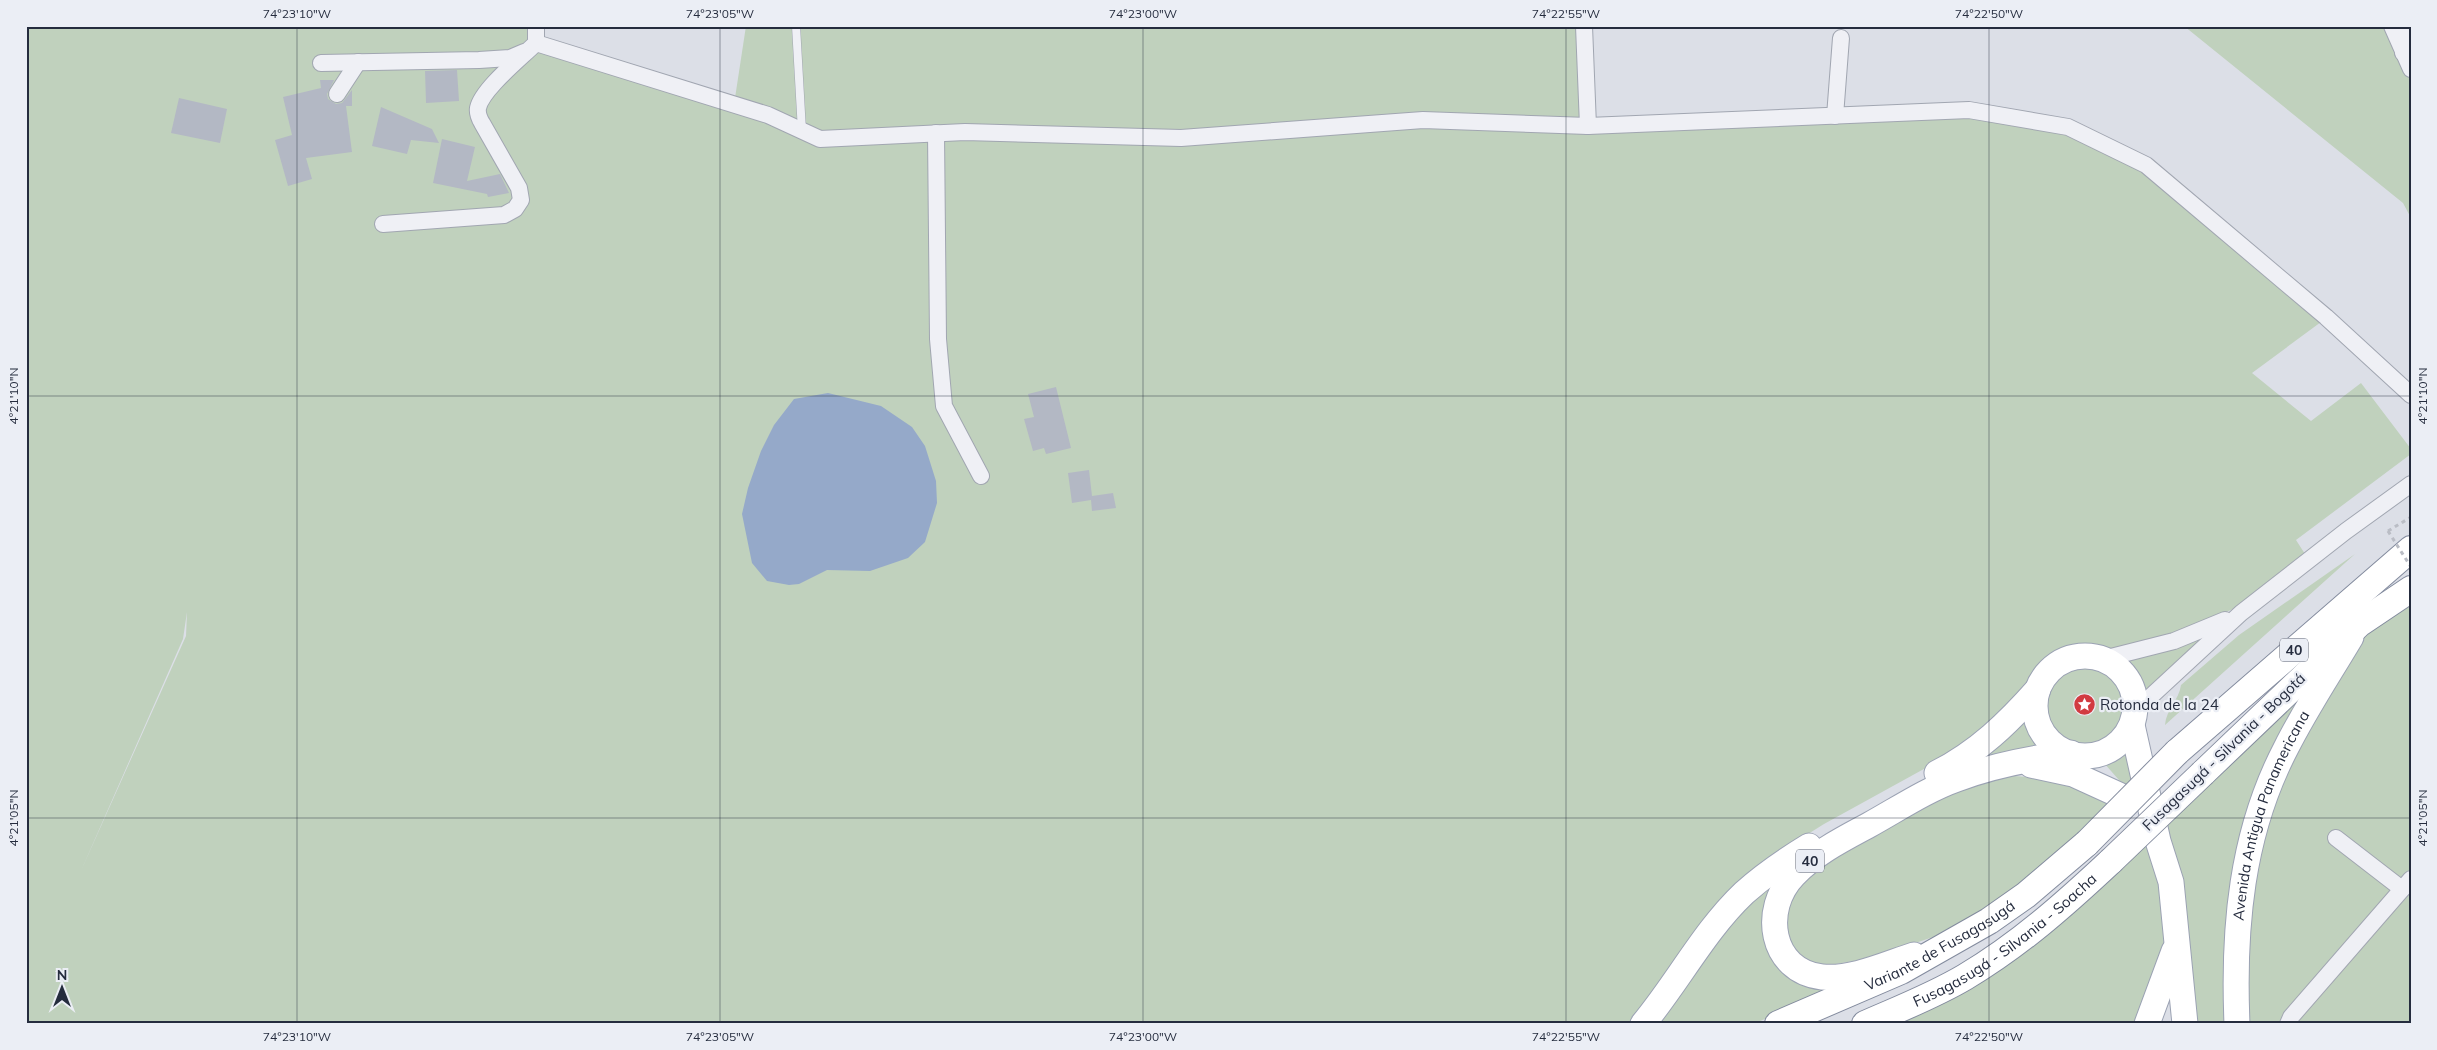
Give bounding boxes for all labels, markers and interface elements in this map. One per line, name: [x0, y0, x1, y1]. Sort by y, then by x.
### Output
text: 74°23'10"W: [263, 6, 331, 21]
text: 74°23'05"W: [686, 6, 754, 21]
text: 74°23'00"W: [1109, 6, 1177, 21]
text: 74°22'55"W: [1532, 6, 1600, 21]
text: 74°22'50"W: [1955, 6, 2023, 21]
text: 4°21'10"N: [6, 368, 21, 424]
text: 4°21'10"N: [2415, 368, 2430, 424]
road number: 40: [2280, 638, 2308, 662]
street label: Fusagasugá - Silvania - Bogotá: [2138, 669, 2309, 835]
place icon: Rotonda de la 24: [2072, 693, 2096, 717]
place label: Rotonda de la 24: [2100, 695, 2219, 714]
street label: Avenida Antigua Panamericana: [2229, 707, 2313, 921]
text: 4°21'05"N: [6, 790, 21, 846]
text: 4°21'05"N: [2415, 790, 2430, 846]
road number: 40: [1796, 849, 1824, 872]
street label: Fusagasugá - Silvania - Soacha: [1910, 869, 2100, 1011]
street label: Variante de Fusagasugá: [1862, 896, 2018, 995]
north arrow: [38, 962, 88, 1012]
text: N: [57, 966, 67, 984]
text: 74°23'10"W: [263, 1029, 331, 1044]
text: 74°23'05"W: [686, 1029, 754, 1044]
text: 74°23'00"W: [1109, 1029, 1177, 1044]
text: 74°22'55"W: [1532, 1029, 1600, 1044]
text: 74°22'50"W: [1955, 1029, 2023, 1044]

